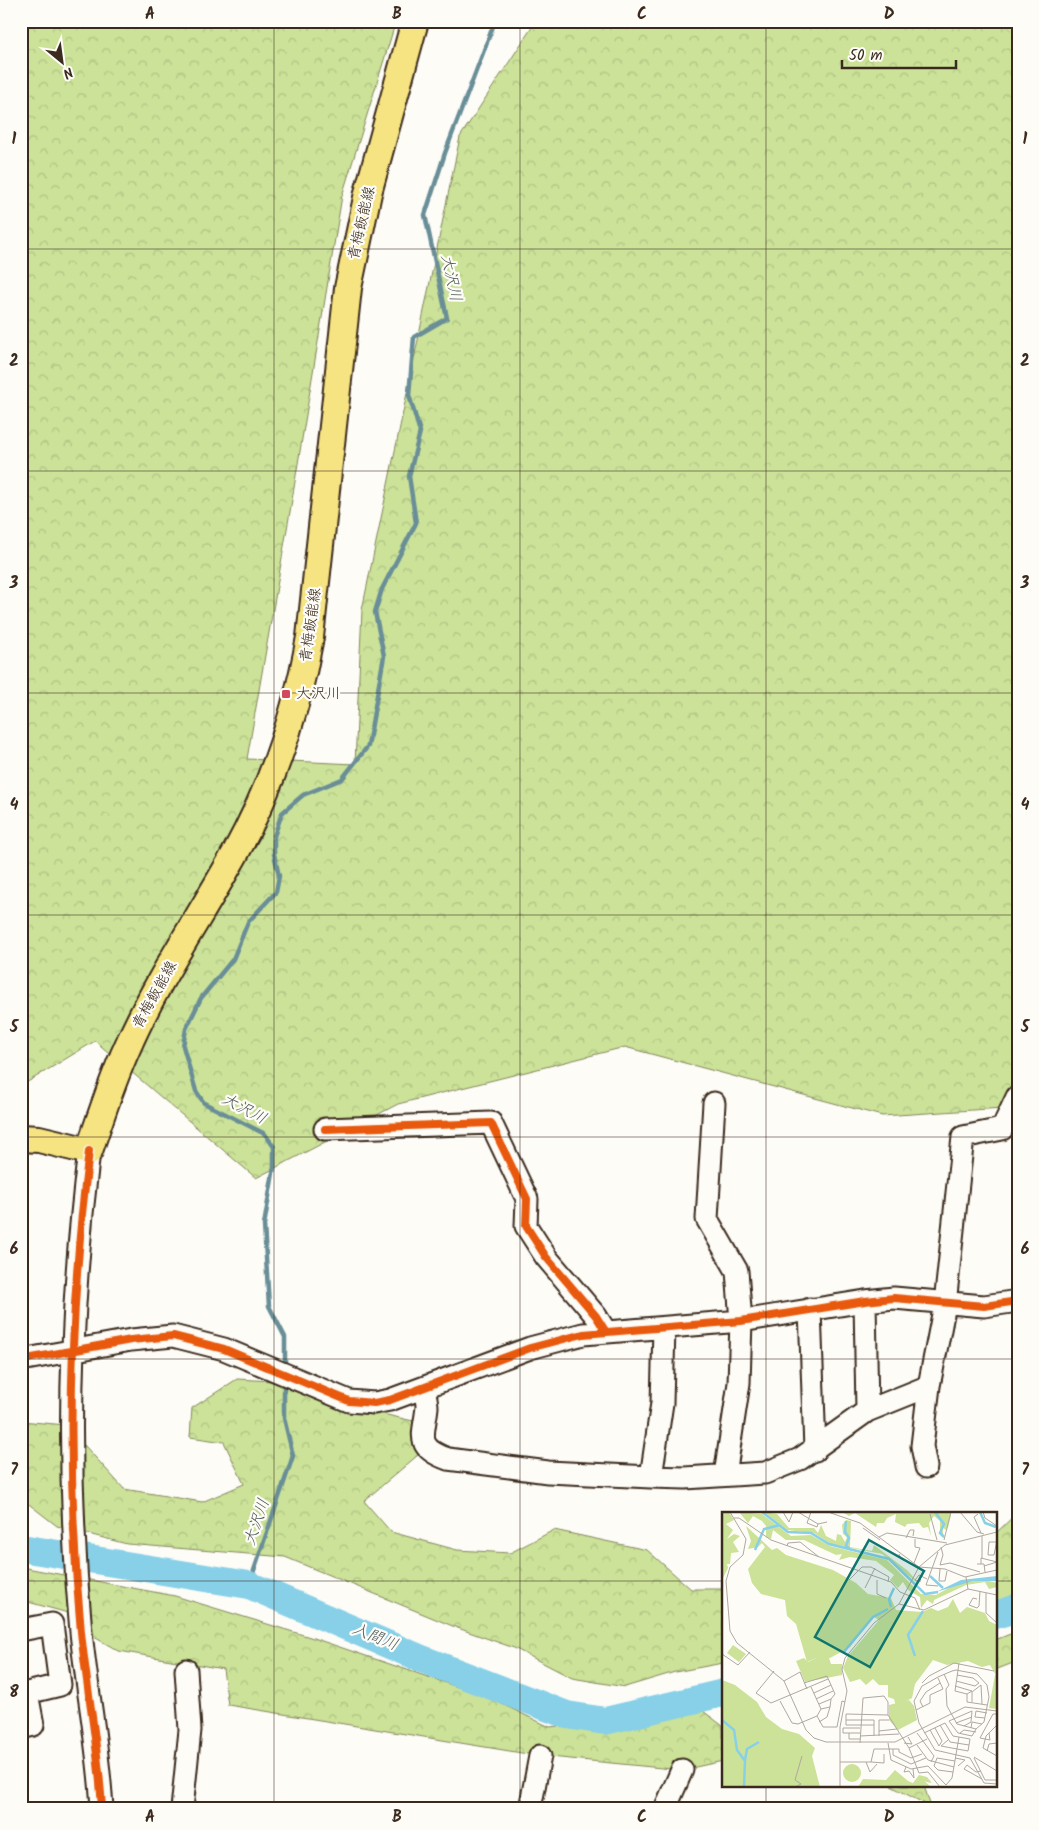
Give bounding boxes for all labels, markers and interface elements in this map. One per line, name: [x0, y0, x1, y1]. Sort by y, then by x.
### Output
text: A: [145, 2, 155, 27]
text: B: [392, 2, 402, 27]
text: C: [637, 2, 647, 27]
text: D: [884, 2, 895, 27]
north arrow: [38, 38, 88, 88]
scale bar: [842, 38, 955, 70]
text: 50 m: [849, 44, 883, 68]
text: N: [58, 61, 77, 84]
text: 1: [12, 127, 17, 152]
text: 1: [1023, 127, 1028, 152]
street label: 青梅飯能線: [342, 184, 382, 262]
water label: 大沢川: [434, 252, 468, 304]
text: 2: [9, 349, 19, 374]
text: 2: [1020, 349, 1030, 374]
text: 3: [9, 571, 19, 596]
text: 3: [1020, 571, 1030, 596]
street label: 青梅飯能線: [294, 586, 328, 664]
place label: 大沢川: [296, 682, 341, 706]
marker: 大沢川: [280, 688, 292, 700]
text: 4: [10, 793, 19, 818]
text: 4: [1021, 793, 1030, 818]
street label: 青梅飯能線: [126, 956, 184, 1034]
text: 5: [9, 1015, 20, 1040]
text: 5: [1020, 1015, 1031, 1040]
water label: 大沢川: [217, 1087, 271, 1131]
text: 6: [10, 1237, 19, 1262]
text: 6: [1021, 1237, 1030, 1262]
text: 7: [10, 1458, 18, 1483]
text: 7: [1021, 1458, 1029, 1483]
water label: 大沢川: [237, 1495, 277, 1549]
inset map: [722, 1512, 996, 1788]
water label: 入間川: [348, 1616, 402, 1658]
text: 8: [9, 1680, 19, 1705]
text: 8: [1020, 1680, 1030, 1705]
text: A: [145, 1805, 155, 1830]
text: B: [392, 1805, 402, 1830]
text: C: [637, 1805, 647, 1830]
text: D: [884, 1805, 895, 1830]

